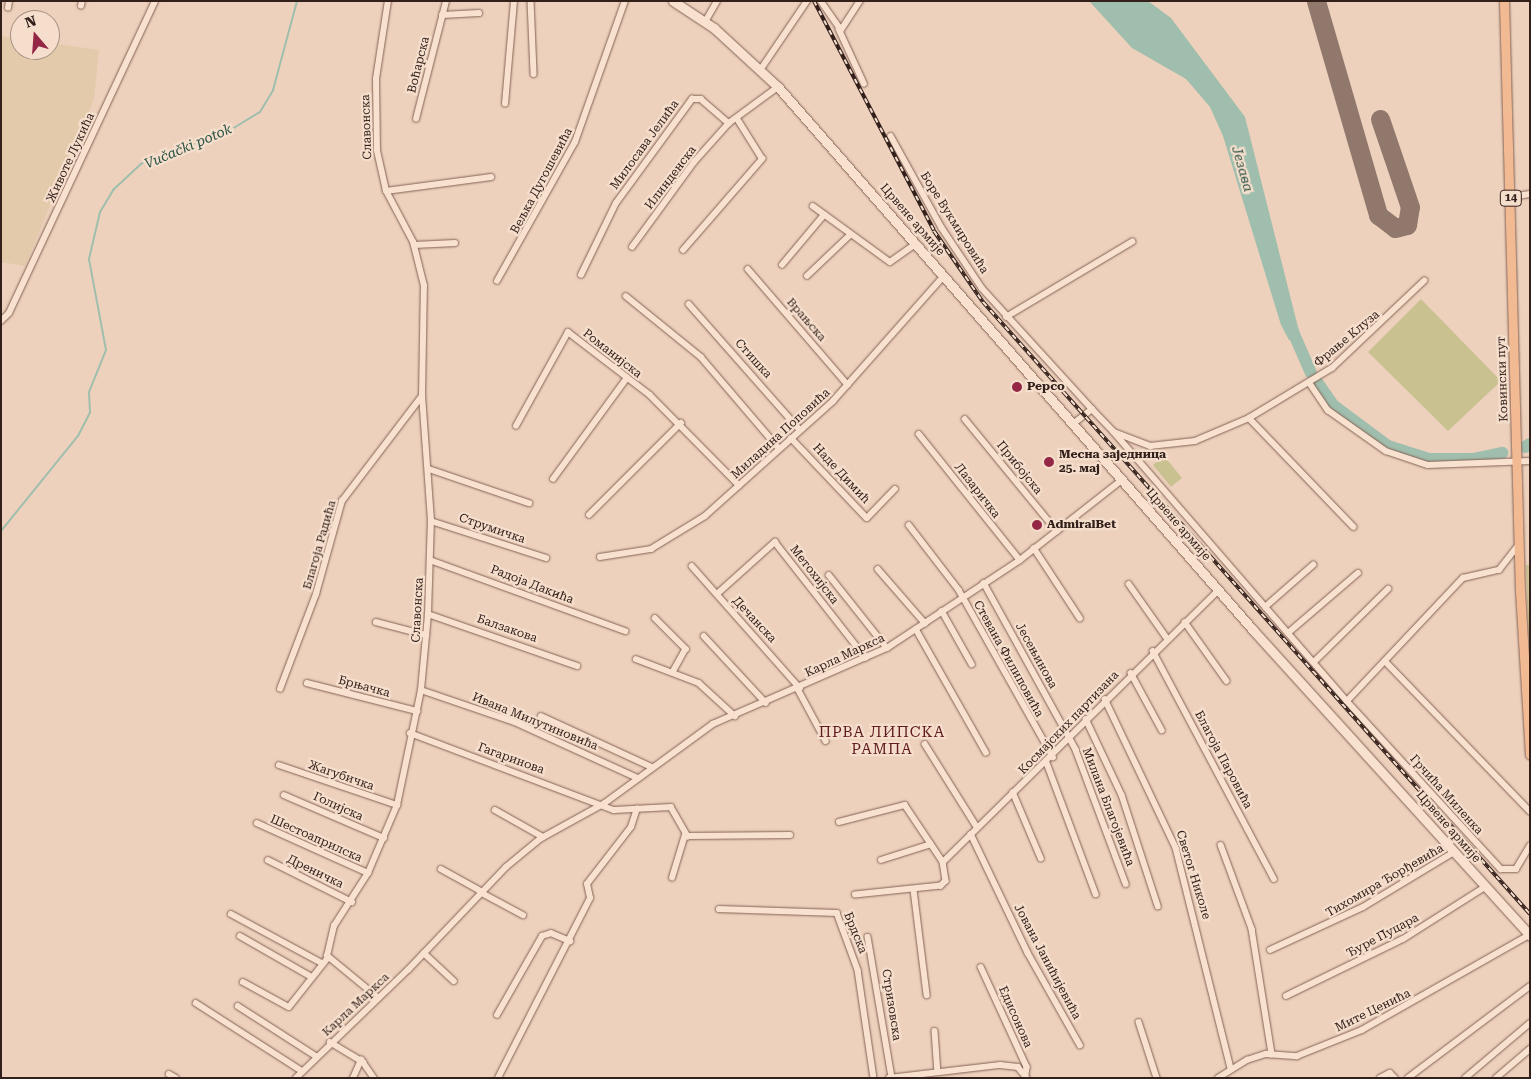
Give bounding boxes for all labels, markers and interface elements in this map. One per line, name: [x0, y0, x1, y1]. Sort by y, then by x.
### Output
north arrow: [10, 10, 60, 60]
text: N: [23, 12, 38, 31]
street label: Воћарска: [405, 35, 433, 95]
street label: Славонска: [359, 94, 375, 160]
street label: Милосава Јелића: [608, 97, 682, 193]
street label: Животе Лукића: [44, 111, 98, 205]
water label: Vučački potok: [142, 120, 234, 172]
street label: Вељка Дугошевића: [508, 126, 576, 236]
street label: Илинденска: [642, 143, 700, 213]
water label: Језава: [1229, 144, 1257, 194]
street label: Боре Вукмировића: [917, 169, 991, 277]
street label: Црвене армије: [877, 181, 947, 259]
road number: 14: [1500, 190, 1522, 207]
street label: Врањска: [783, 295, 829, 345]
street label: Фрање Клуза: [1311, 308, 1383, 370]
street label: Романијска: [580, 327, 644, 381]
street label: Стишка: [732, 336, 774, 382]
street label: Ковински пут: [1494, 336, 1512, 422]
place label: Pepco: [1027, 380, 1065, 394]
marker: Pepco: [1011, 381, 1023, 393]
street label: Миладина Поповића: [729, 386, 833, 482]
street label: Прибојска: [993, 438, 1045, 498]
street label: Наде Димић: [810, 441, 872, 507]
place label: Месна заједница 25. мај: [1059, 448, 1166, 476]
marker: Месна заједница 25. мај: [1043, 456, 1055, 468]
street label: Лазаричка: [951, 461, 1003, 521]
street label: Црвене армије: [1143, 486, 1213, 564]
street label: Благоја Радића: [300, 499, 340, 591]
street label: Струмичка: [457, 511, 527, 547]
place label: AdmiralBet: [1047, 518, 1116, 532]
marker: AdmiralBet: [1031, 519, 1043, 531]
street label: Метохијска: [787, 543, 841, 607]
street label: Радоја Дакића: [488, 563, 576, 607]
street label: Славонска: [409, 577, 427, 643]
street label: Дечанска: [729, 594, 779, 646]
street label: Стевана Филиповића: [970, 598, 1046, 720]
street label: Балзакова: [475, 612, 539, 646]
street label: Јесењинова: [1012, 621, 1060, 691]
street label: Карла Маркса: [803, 631, 887, 681]
street label: Космајских партизана: [1016, 668, 1122, 778]
street label: Брњачка: [337, 673, 391, 701]
street label: Ивана Милутиновића: [470, 690, 600, 754]
street label: Благоја Паровића: [1191, 709, 1255, 811]
district label: ПРВА ЛИПСКА РАМПА: [817, 723, 947, 758]
street label: Гагаринова: [476, 740, 546, 778]
street label: Милана Благојевића: [1079, 746, 1137, 868]
street label: Грчића Миленка: [1406, 752, 1486, 838]
street label: Жагубичка: [306, 758, 376, 794]
street label: Црвене армије: [1413, 788, 1483, 866]
street label: Голијска: [311, 790, 365, 824]
street label: Шестоаприлска: [268, 812, 364, 866]
street label: Светог Николе: [1173, 829, 1213, 921]
street label: Тихомира Ђорђевића: [1324, 841, 1446, 921]
street label: Дреничка: [284, 852, 346, 892]
street label: Јована Јанићијевића: [1010, 902, 1084, 1022]
street label: Брдска: [840, 910, 870, 956]
street label: Ђуре Пуцара: [1344, 911, 1422, 961]
street label: Стризовска: [878, 968, 904, 1042]
street label: Карла Маркса: [320, 970, 392, 1040]
street label: Едисонова: [995, 984, 1035, 1050]
street label: Мите Ценића: [1333, 986, 1413, 1036]

